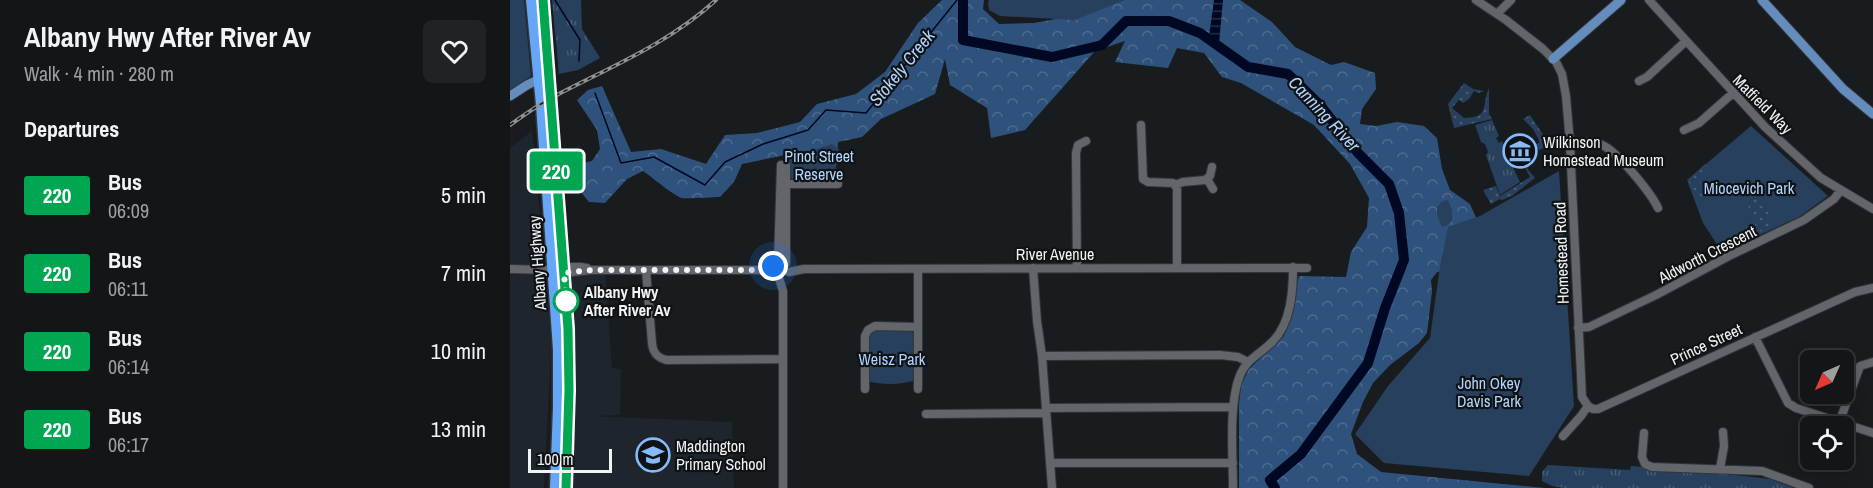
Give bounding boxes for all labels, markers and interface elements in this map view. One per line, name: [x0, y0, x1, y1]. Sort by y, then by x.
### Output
text: Albany Hwy After River Av: [24, 18, 311, 56]
button: heart: [423, 20, 486, 83]
water label: Stokely Creek: [863, 24, 941, 111]
text: Walk · 4 min · 280 m: [24, 60, 174, 87]
street label: Matfield Way: [1728, 69, 1798, 139]
water label: Canning River: [1283, 70, 1367, 158]
text: Departures: [24, 114, 119, 144]
place label: Wilkinson Homestead Museum: [1543, 131, 1664, 171]
museum icon: Wilkinson Homestead Museum: [1502, 133, 1538, 169]
park label: Pinot Street Reserve: [784, 145, 854, 185]
line badge: 220: [522, 152, 590, 190]
text: 220: [542, 157, 570, 186]
text: Bus: [108, 167, 142, 197]
park label: Miocevich Park: [1704, 177, 1795, 199]
text: 5 min: [441, 180, 486, 210]
text: 220: [43, 181, 71, 210]
text: 06:09: [108, 197, 149, 224]
street label: Homestead Road: [1548, 202, 1574, 304]
street label: Albany Highway: [523, 215, 551, 312]
street label: Aldworth Crescent: [1653, 220, 1760, 289]
street label: River Avenue: [1016, 243, 1094, 265]
text: Bus: [108, 245, 142, 275]
your location: [758, 251, 788, 281]
text: 7 min: [441, 258, 486, 288]
text: 220: [43, 259, 71, 288]
text: 06:11: [108, 275, 148, 302]
place label: Albany Hwy After River Av: [584, 281, 671, 321]
marker: Albany Hwy After River Av: [553, 288, 579, 314]
street label: Prince Street: [1667, 318, 1746, 370]
text: Bus: [108, 323, 142, 353]
text: 10 min: [431, 336, 486, 366]
text: 220: [43, 337, 71, 366]
park label: Weisz Park: [859, 348, 926, 370]
north arrow: [1800, 350, 1854, 404]
map controls: [1800, 350, 1854, 470]
text: 06:14: [108, 353, 149, 380]
park label: John Okey Davis Park: [1457, 372, 1522, 412]
text: Bus: [108, 401, 142, 431]
text: 13 min: [431, 414, 486, 444]
text: 220: [43, 415, 71, 444]
button: locate: [1800, 416, 1854, 470]
text: 06:17: [108, 431, 149, 458]
place label: Maddington Primary School: [676, 435, 766, 475]
school or university icon: Maddington Primary School: [635, 437, 671, 473]
scale bar: [528, 446, 612, 474]
text: 100 m: [537, 448, 573, 470]

